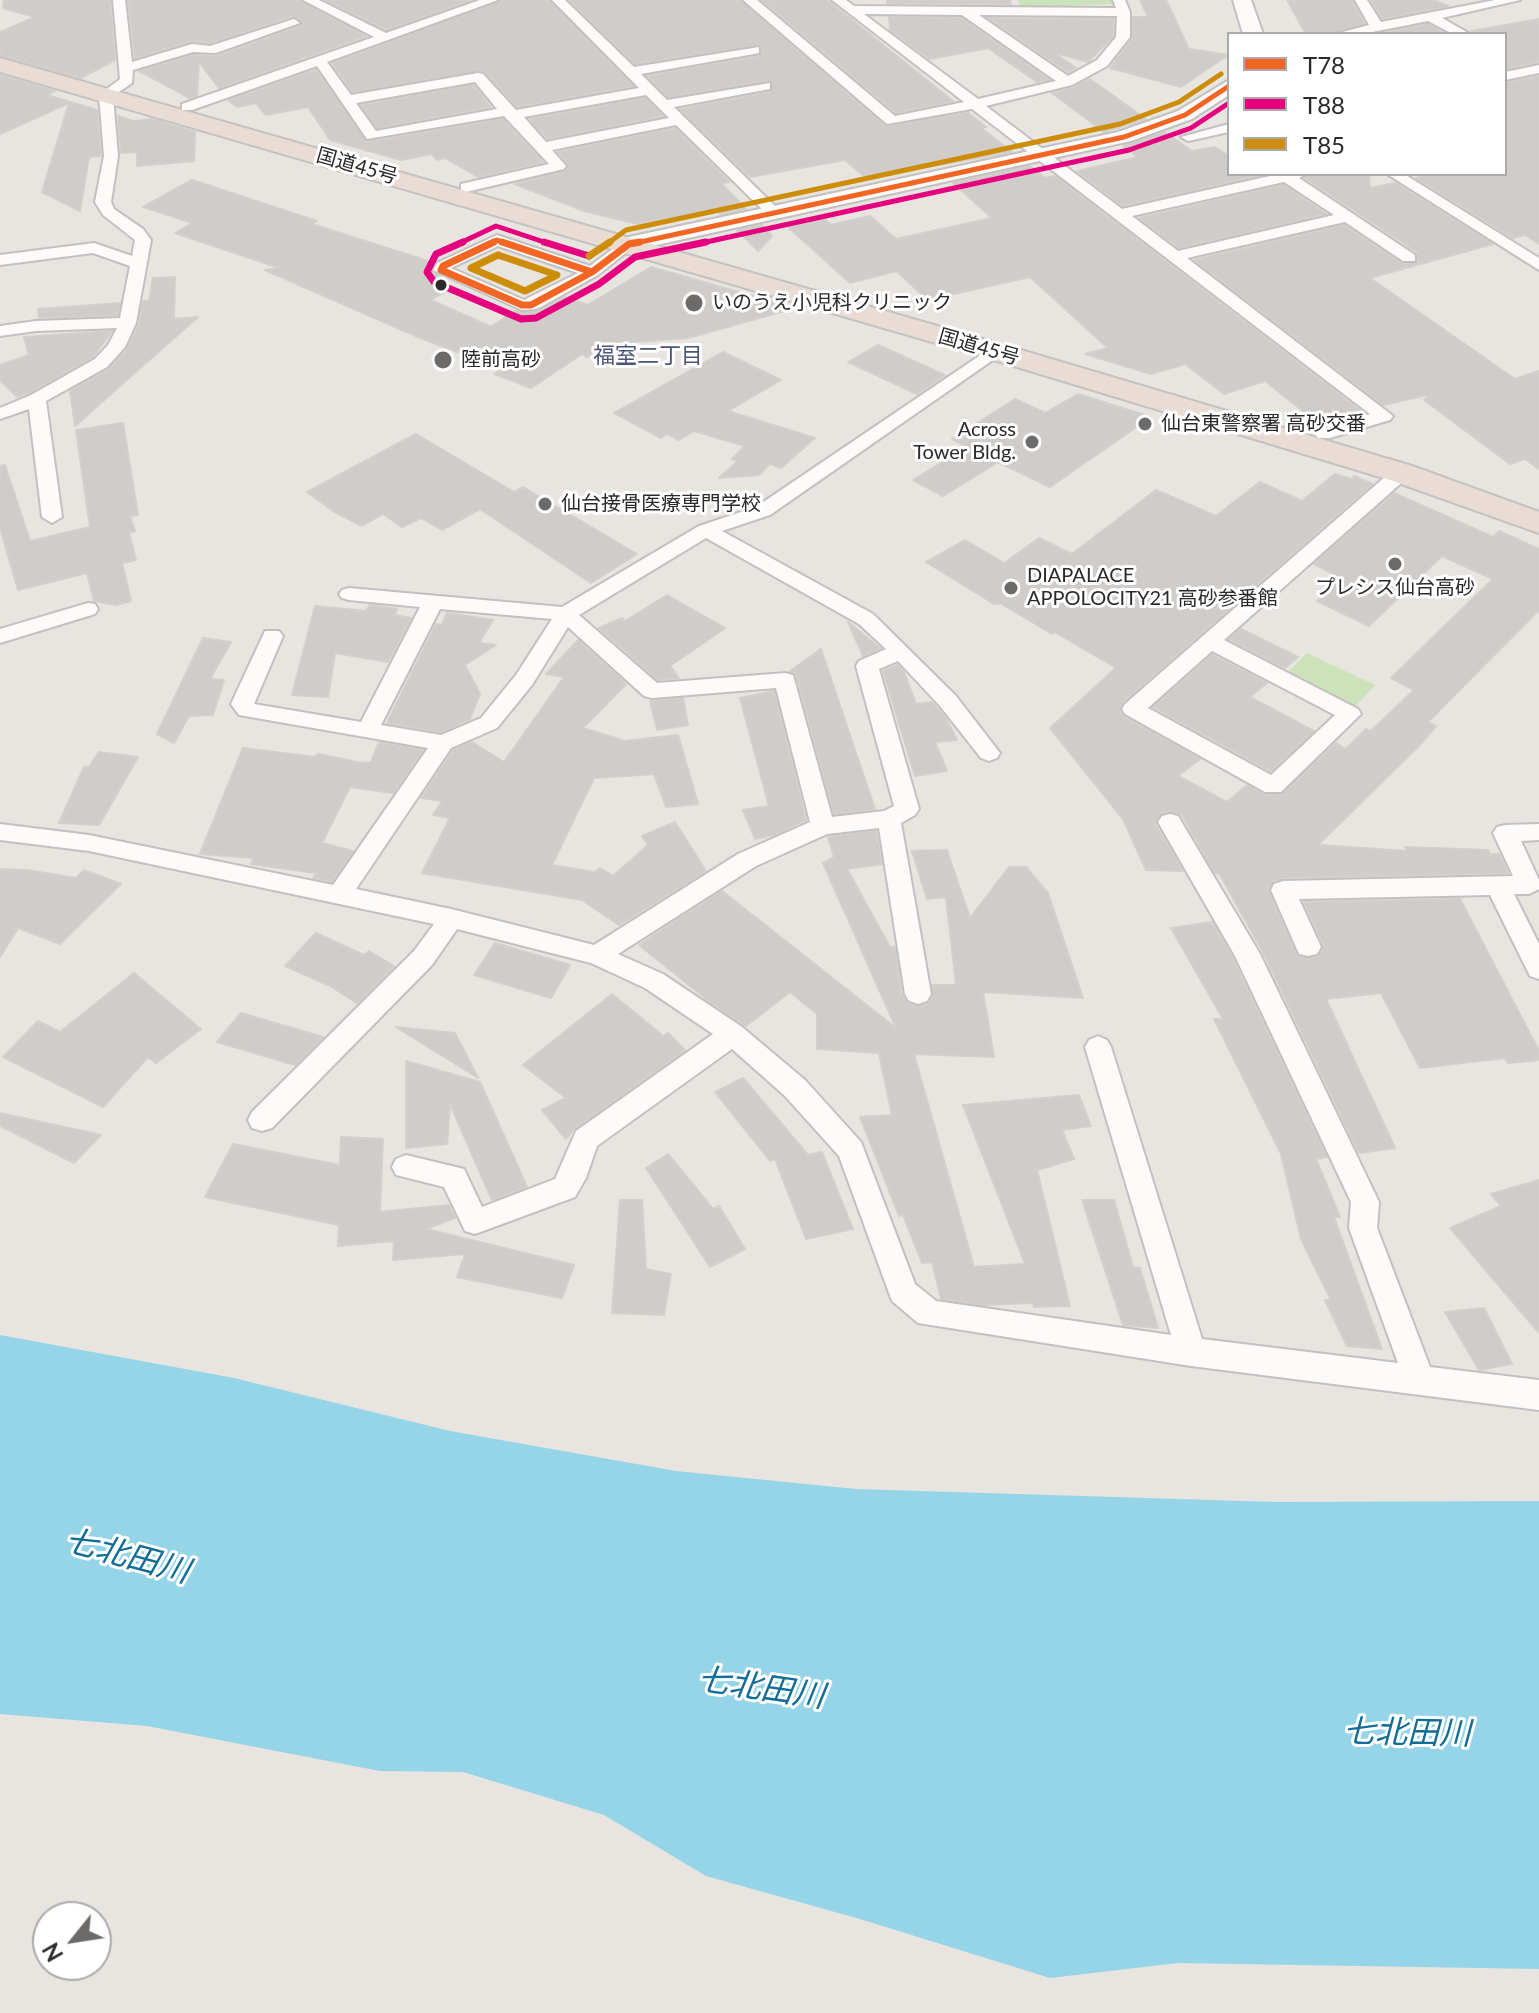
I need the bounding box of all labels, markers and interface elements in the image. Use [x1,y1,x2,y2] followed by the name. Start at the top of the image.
[1227,32,1507,176] legend
[1303,50,1345,79] text: T78
[1303,90,1345,119] text: T88
[1303,130,1345,159] text: T85
[314,143,400,189] street label: 国道45号
[433,277,449,293] unlabelled marker
[712,291,952,315] place label: いのうえ小児科クリニック
[683,292,705,314] marker: いのうえ小児科クリニック
[936,324,1022,370] street label: 国道45号
[593,343,703,369] district label: 福室二丁目
[461,348,541,372] place label: 陸前高砂
[432,349,454,371] marker: 陸前高砂
[1161,412,1366,436] place label: 仙台東警察署 高砂交番
[1136,415,1154,433] marker: 仙台東警察署 高砂交番
[913,418,1016,465] place label: Across Tower Bldg.
[1023,433,1041,451] marker: Across Tower Bldg.
[561,492,761,516] place label: 仙台接骨医療専門学校
[536,495,554,513] marker: 仙台接骨医療専門学校
[1386,555,1404,573] marker: プレシス仙台高砂
[1027,564,1278,611] place label: DIAPALACE APPOLOCITY21 高砂参番館
[1315,576,1475,600] place label: プレシス仙台高砂
[1002,579,1020,597] marker: DIAPALACE APPOLOCITY21 高砂参番館
[60,1521,194,1591] water label: 七北田川
[695,1660,827,1716] water label: 七北田川
[1343,1713,1471,1753] water label: 七北田川
[32,1901,112,1981] north arrow
[37,1938,68,1966] text: N

